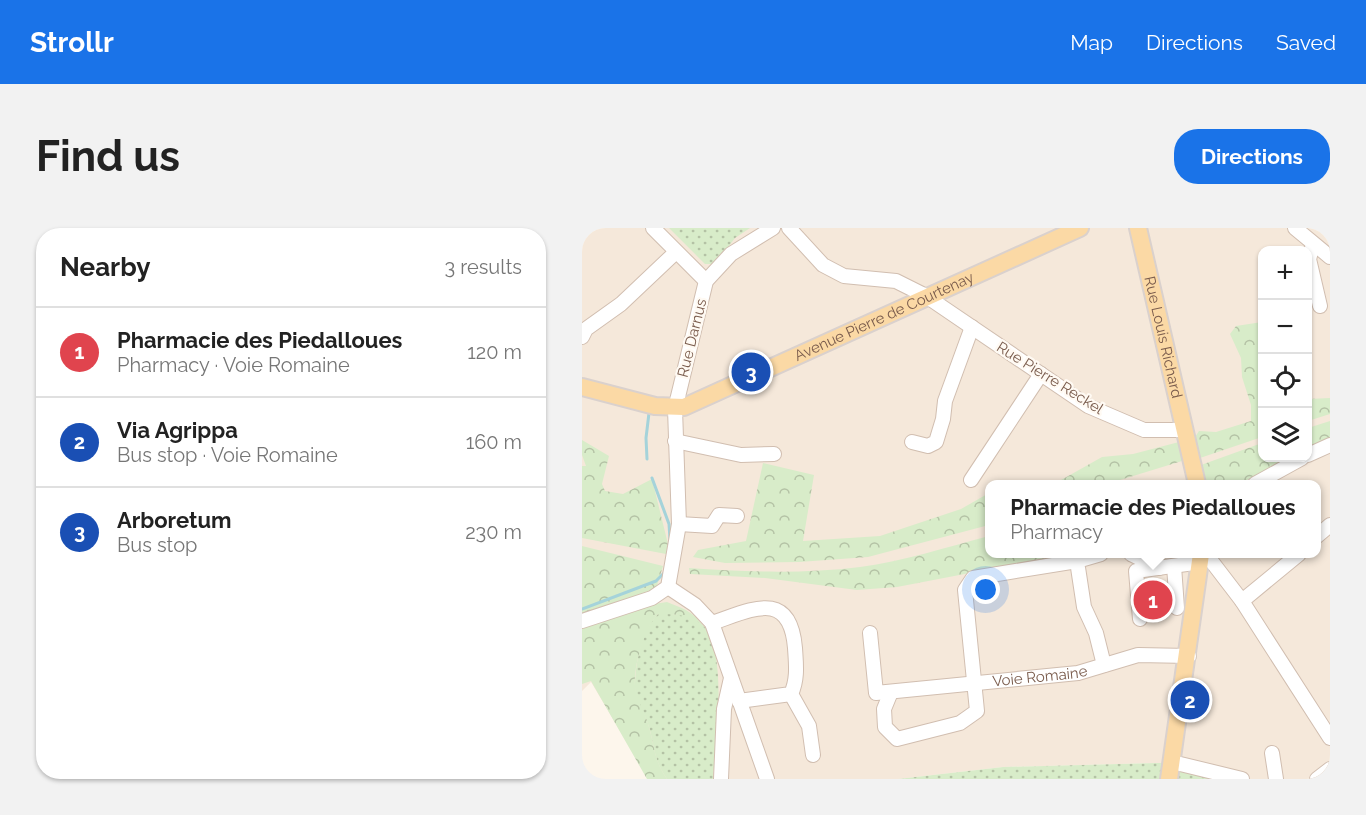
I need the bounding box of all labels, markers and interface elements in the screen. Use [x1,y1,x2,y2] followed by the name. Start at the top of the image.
[30,26,114,59] text: Strollr
[1070,30,1113,55] text: Map
[1146,30,1243,55] text: Directions
[1276,30,1336,55] text: Saved
[1174,129,1330,184] button: Directions
[36,132,180,181] text: Find us
[1258,246,1312,462] map controls
[1258,246,1312,300] button: +
[60,252,150,282] text: Nearby
[444,255,522,279] text: 3 results
[792,268,977,365] street label: Avenue Pierre de Courtenay
[1140,274,1186,400] street label: Rue Louis Richard
[674,297,710,379] street label: Rue Darnus
[1258,300,1312,354] button: −
[117,327,402,353] text: Pharmacie des Piedalloues
[993,338,1108,419] street label: Rue Pierre Reckel
[75,340,84,364] text: 1
[467,340,522,364] text: 120 m
[732,350,770,394] pin: 3
[117,353,350,377] text: Pharmacy · Voie Romaine
[1258,354,1312,408] button: locate
[1258,408,1312,462] button: layers
[117,417,238,443] text: Via Agrippa
[74,430,85,454] text: 2
[466,430,522,454] text: 160 m
[117,443,338,467] text: Bus stop · Voie Romaine
[985,480,1321,558] popup
[1010,494,1296,520] text: Pharmacie des Piedalloues
[117,507,232,533] text: Arboretum
[74,520,85,544] text: 3
[465,520,522,544] text: 230 m
[1010,520,1103,544] text: Pharmacy
[117,533,197,557] text: Bus stop
[971,575,1000,604] your location
[1134,578,1172,622] pin: 1
[992,662,1090,690] street label: Voie Romaine
[1170,678,1210,722] pin: 2

